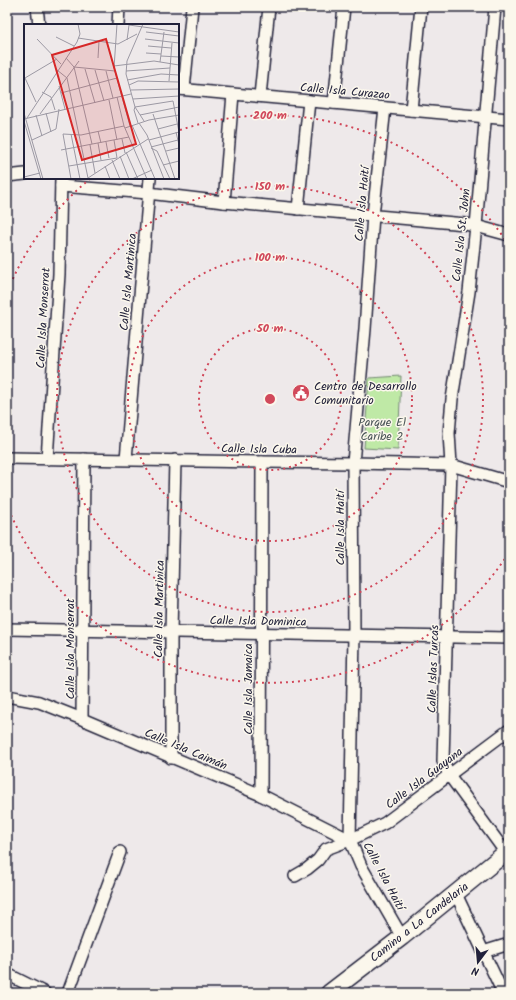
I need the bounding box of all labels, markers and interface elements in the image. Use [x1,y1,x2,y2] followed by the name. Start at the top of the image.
[24,24,179,179] inset map
[299,78,391,105] street label: Calle Isla Curazao
[253,106,287,125] text: 200 m
[350,164,375,242] street label: Calle Isla Haití
[255,177,285,196] text: 150 m
[447,187,476,283] street label: Calle Isla St. John
[115,232,142,332] street label: Calle Isla Martinica
[255,248,285,267] text: 100 m
[31,267,56,369] street label: Calle Isla Monserrat
[256,319,284,338] text: 50 m
[314,377,417,410] place label: Centro de Desarrollo Comunitario
[291,383,311,403] public building icon: Centro de Desarrollo Comunitario
[263,392,277,406] centre of rings
[358,413,406,446] park label: Parque El Caribe 2
[221,439,298,460] street label: Calle Isla Cuba
[331,488,350,566] street label: Calle Isla Haití
[149,560,170,658] street label: Calle Isla Martinica
[61,598,80,700] street label: Calle Isla Monserrat
[209,611,307,632] street label: Calle Isla Dominica
[422,624,445,714] street label: Calle Islas Turcas
[239,643,258,735] street label: Calle Isla Jamaica
[141,723,230,775] street label: Calle Isla Caimán
[381,743,468,814] street label: Calle Isla Guayana
[358,839,411,916] street label: Calle Isla Haití
[366,877,473,967] street label: Camino a La Candelaria
[458,942,498,982] north arrow
[470,961,481,980] text: N

